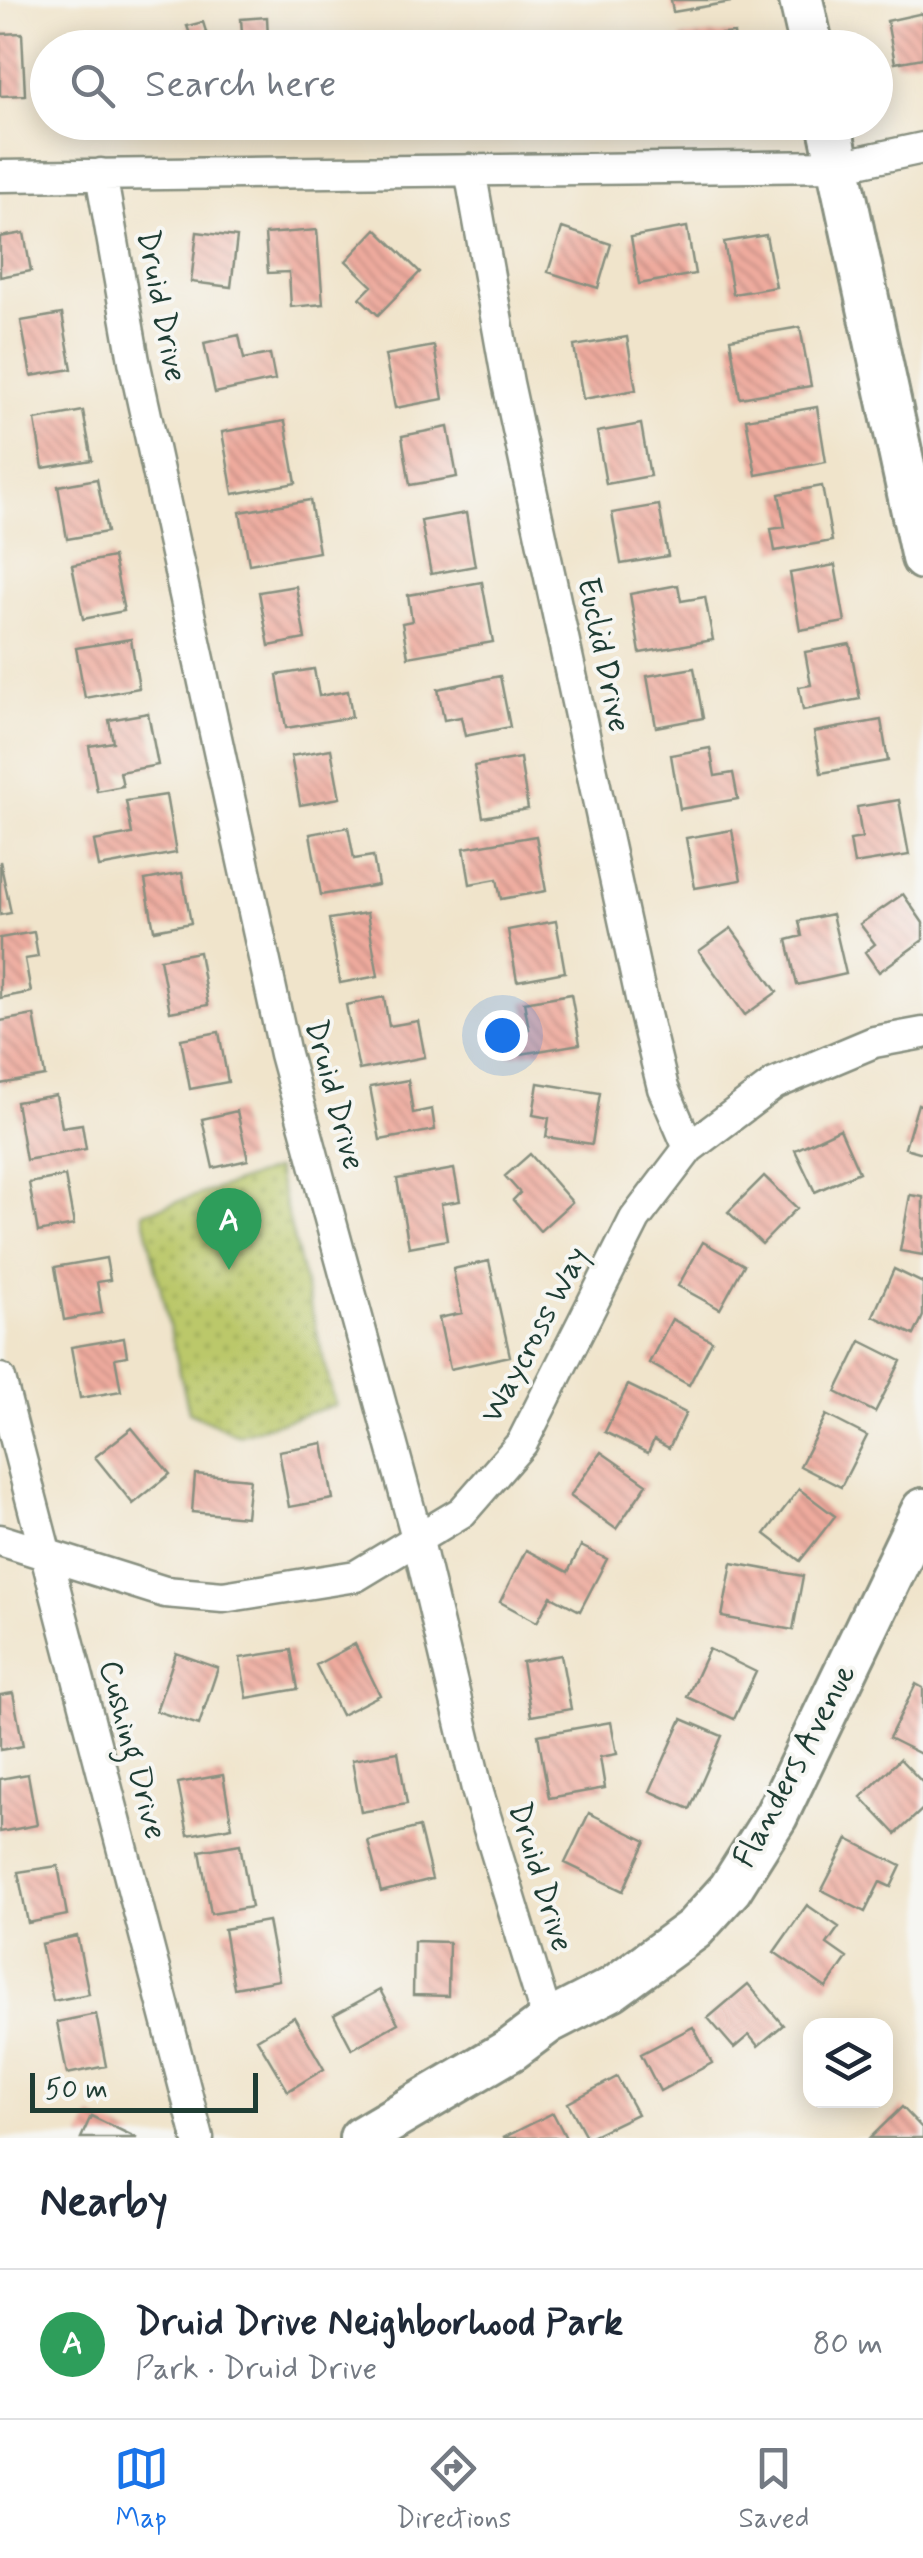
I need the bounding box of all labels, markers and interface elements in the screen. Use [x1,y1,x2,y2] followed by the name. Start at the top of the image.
[30,30,893,140] search box
[65,58,120,113] icon: search
[145,61,336,110] text: Search here
[126,226,196,386] street label: Druid Drive
[566,574,640,736] street label: Euclid Drive
[477,1010,528,1061] your location
[294,1015,374,1175] street label: Druid Drive
[196,1188,262,1270] pin: A
[471,1239,599,1431] street label: Waycross Way
[85,1656,176,1845] street label: Cushing Drive
[724,1657,866,1875] street label: Flanders Avenue
[497,1797,583,1957] street label: Druid Drive
[803,2018,893,2108] map controls
[803,2018,893,2108] button: layers
[30,2068,258,2112] scale bar
[45,2072,108,2109] text: 50 m
[40,2176,168,2231] text: Nearby
[135,2299,623,2348] text: Druid Drive Neighborhood Park
[62,2323,83,2365] text: A
[813,2323,883,2365] text: 80 m
[135,2348,377,2390] text: Park · Druid Drive
[114,2441,169,2538] tab: Map
[396,2441,511,2538] tab: Directions
[739,2441,809,2538] tab: Saved

